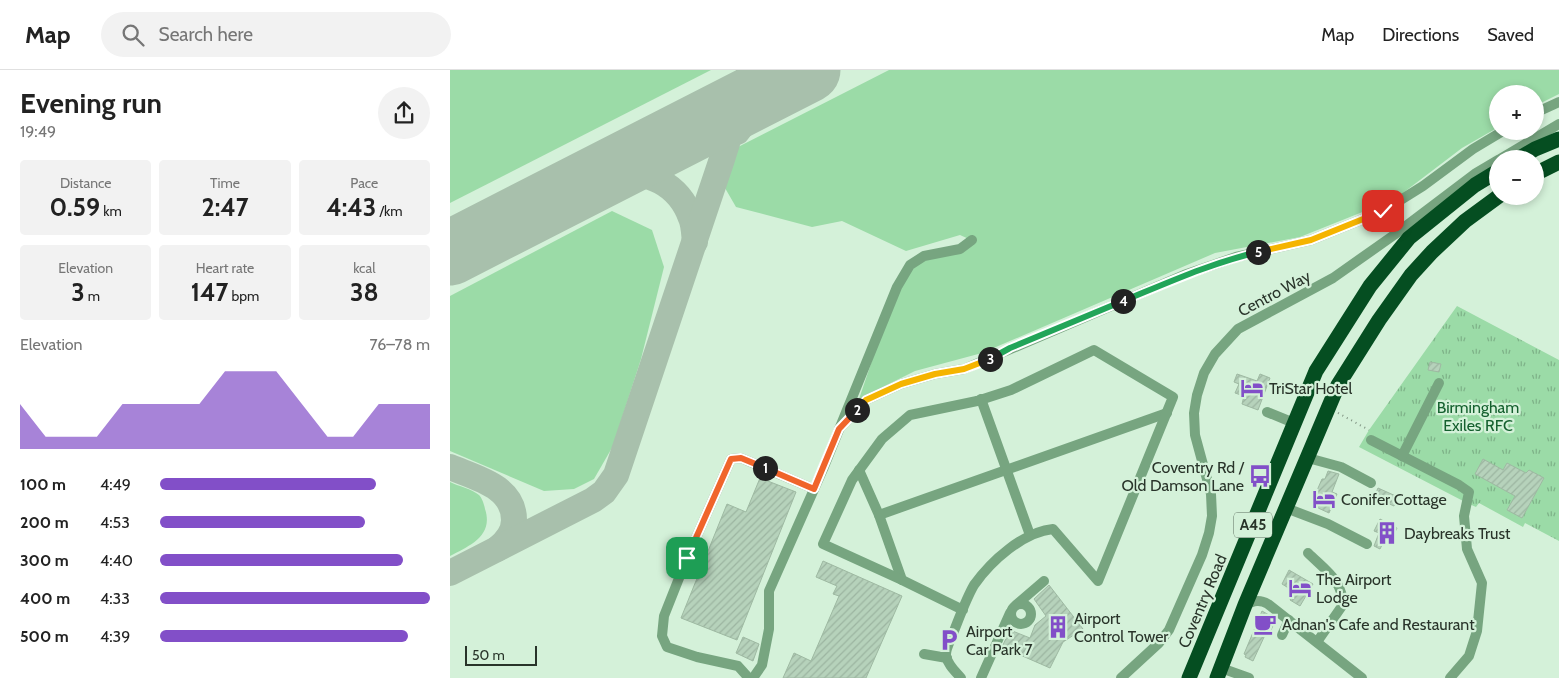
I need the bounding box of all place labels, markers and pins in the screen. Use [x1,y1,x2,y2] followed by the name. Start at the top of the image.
[1362,190,1404,232] pin
[1246,240,1270,264] pin: 5
[1110,288,1136,314] pin: 4
[978,346,1002,372] pin: 3
[1239,375,1265,401] hotel icon: TriStar Hotel
[1269,379,1352,398] place label: TriStar Hotel
[844,398,870,422] pin: 2
[752,456,778,480] pin: 1
[1122,458,1245,495] place label: Coventry Rd / Old Damson Lane
[1247,463,1273,489] bus stop icon: Coventry Rd / Old Damson Lane
[1311,486,1337,512] hotel icon: Conifer Cottage
[1341,490,1447,509] place label: Conifer Cottage
[1374,520,1400,546] building icon: Daybreaks Trust
[1404,524,1511,543] place label: Daybreaks Trust
[666,537,708,579] pin
[1316,570,1392,607] place label: The Airport Lodge
[1287,575,1313,601] hotel icon: The Airport Lodge
[1074,609,1169,646] place label: Airport Control Tower
[1252,611,1278,637] cafe icon: Adnan's Cafe and Restaurant
[1045,614,1071,640] building icon: Airport Control Tower
[1282,615,1475,634] place label: Adnan's Cafe and Restaurant
[966,622,1033,659] place label: Airport Car Park 7
[936,627,962,653] parking icon: Airport Car Park 7

